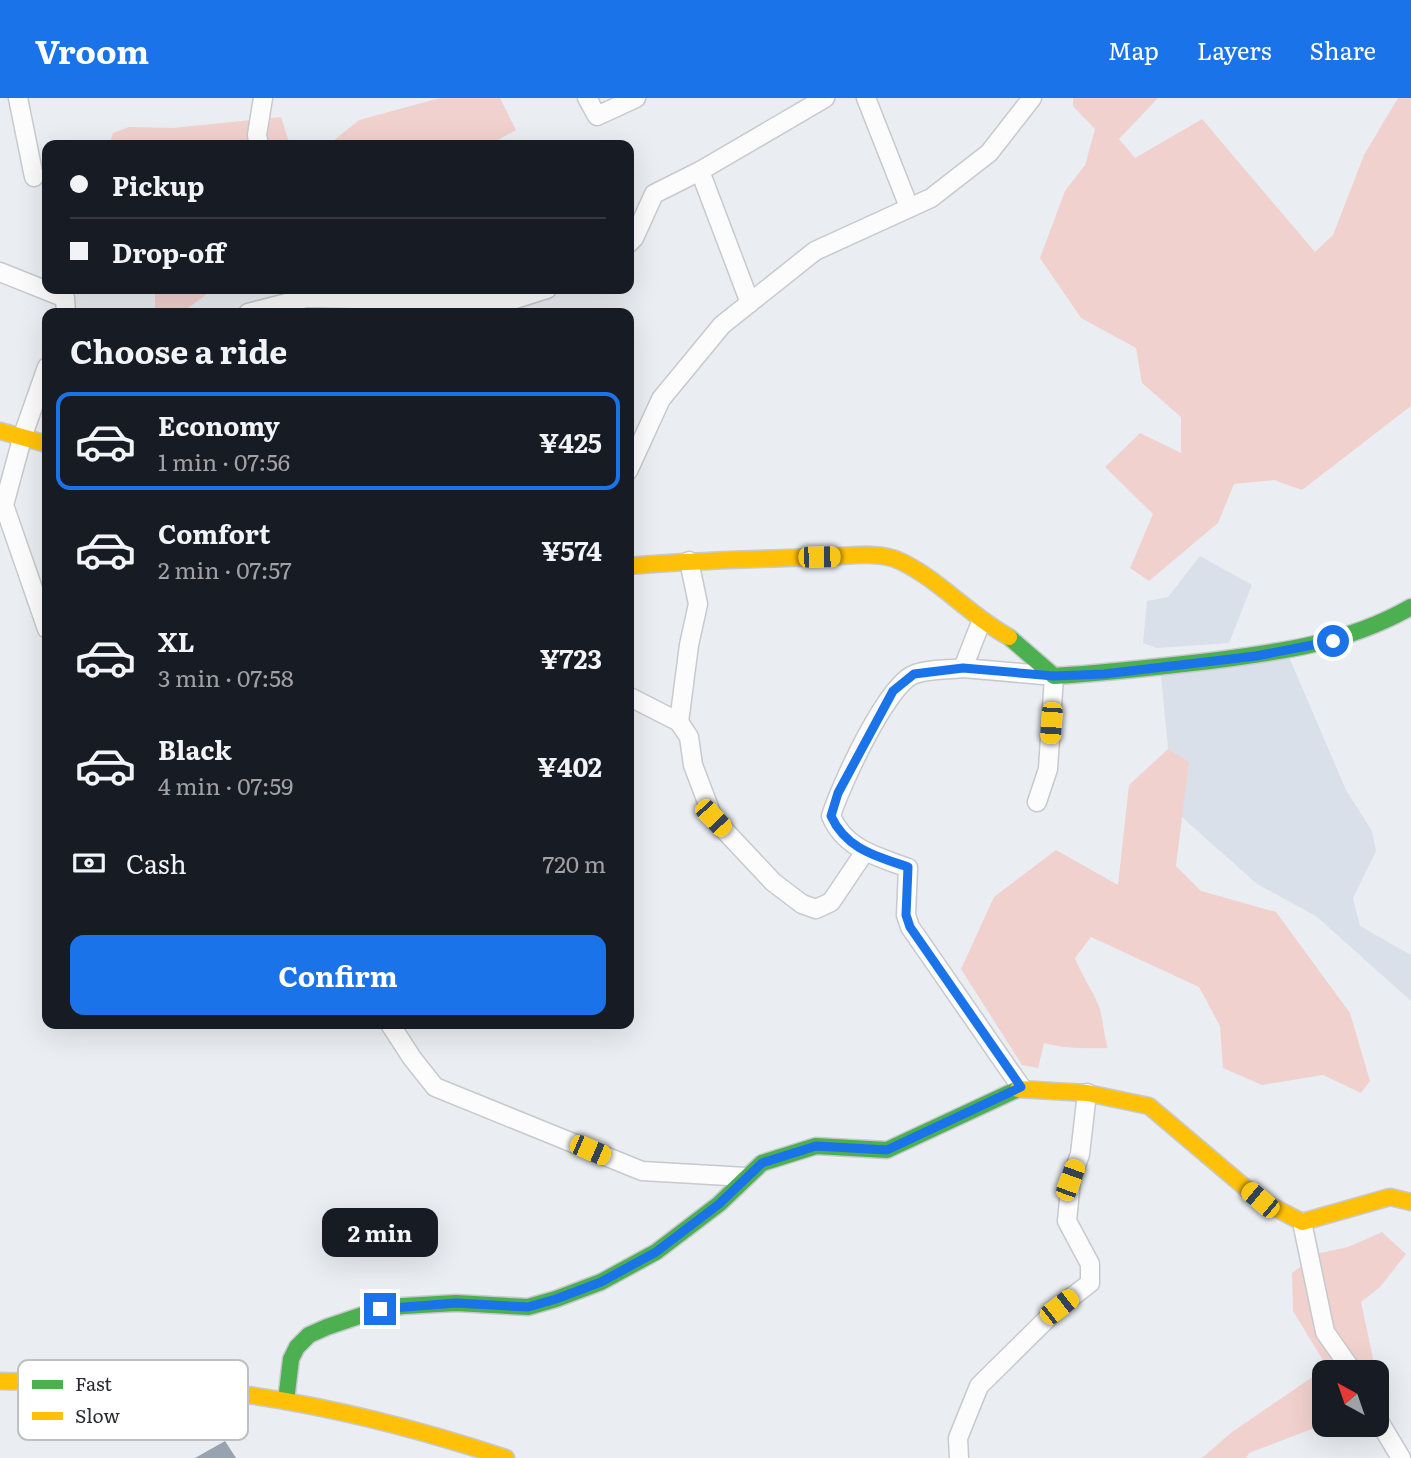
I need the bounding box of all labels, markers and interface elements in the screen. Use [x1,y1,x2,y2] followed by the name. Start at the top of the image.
[35,25,149,74] text: Vroom
[1108,32,1159,67] text: Map
[1197,32,1271,67] text: Layers
[1309,32,1376,67] text: Share
[112,165,204,204] text: Pickup
[112,232,225,271] text: Drop-off
[70,326,287,374] text: Choose a ride
[158,405,280,444] text: Economy
[74,410,137,473] icon: car
[539,422,602,461] text: ¥425
[158,444,290,478] text: 1 min · 07:56
[158,513,270,552] text: Comfort
[74,518,137,581] icon: car
[541,530,602,569] text: ¥574
[798,546,841,568] car
[158,552,292,586] text: 2 min · 07:57
[158,621,195,660] text: XL
[1317,625,1349,657] route start
[74,626,137,689] icon: car
[540,638,602,677] text: ¥723
[158,660,294,694] text: 3 min · 07:58
[1040,701,1063,745] car
[158,729,232,768] text: Black
[74,734,137,797] icon: car
[537,746,602,785] text: ¥402
[158,768,293,802] text: 4 min · 07:59
[691,795,736,841] car
[126,843,187,882] text: Cash
[70,844,108,882] icon: cash
[542,846,606,880] text: 720 m
[70,935,606,1015] button: Confirm
[567,1132,614,1168] car
[1053,1157,1088,1203] car
[1238,1178,1283,1222] car
[322,1208,438,1256] callout: 2 min
[348,1215,412,1249] text: 2 min
[1036,1286,1083,1328] car
[364,1293,396,1325] route end
[18,1360,248,1440] legend
[1312,1360,1390,1437] north arrow
[1312,1360,1389,1437] map controls
[75,1369,112,1397] text: Fast
[75,1401,120,1429] text: Slow

